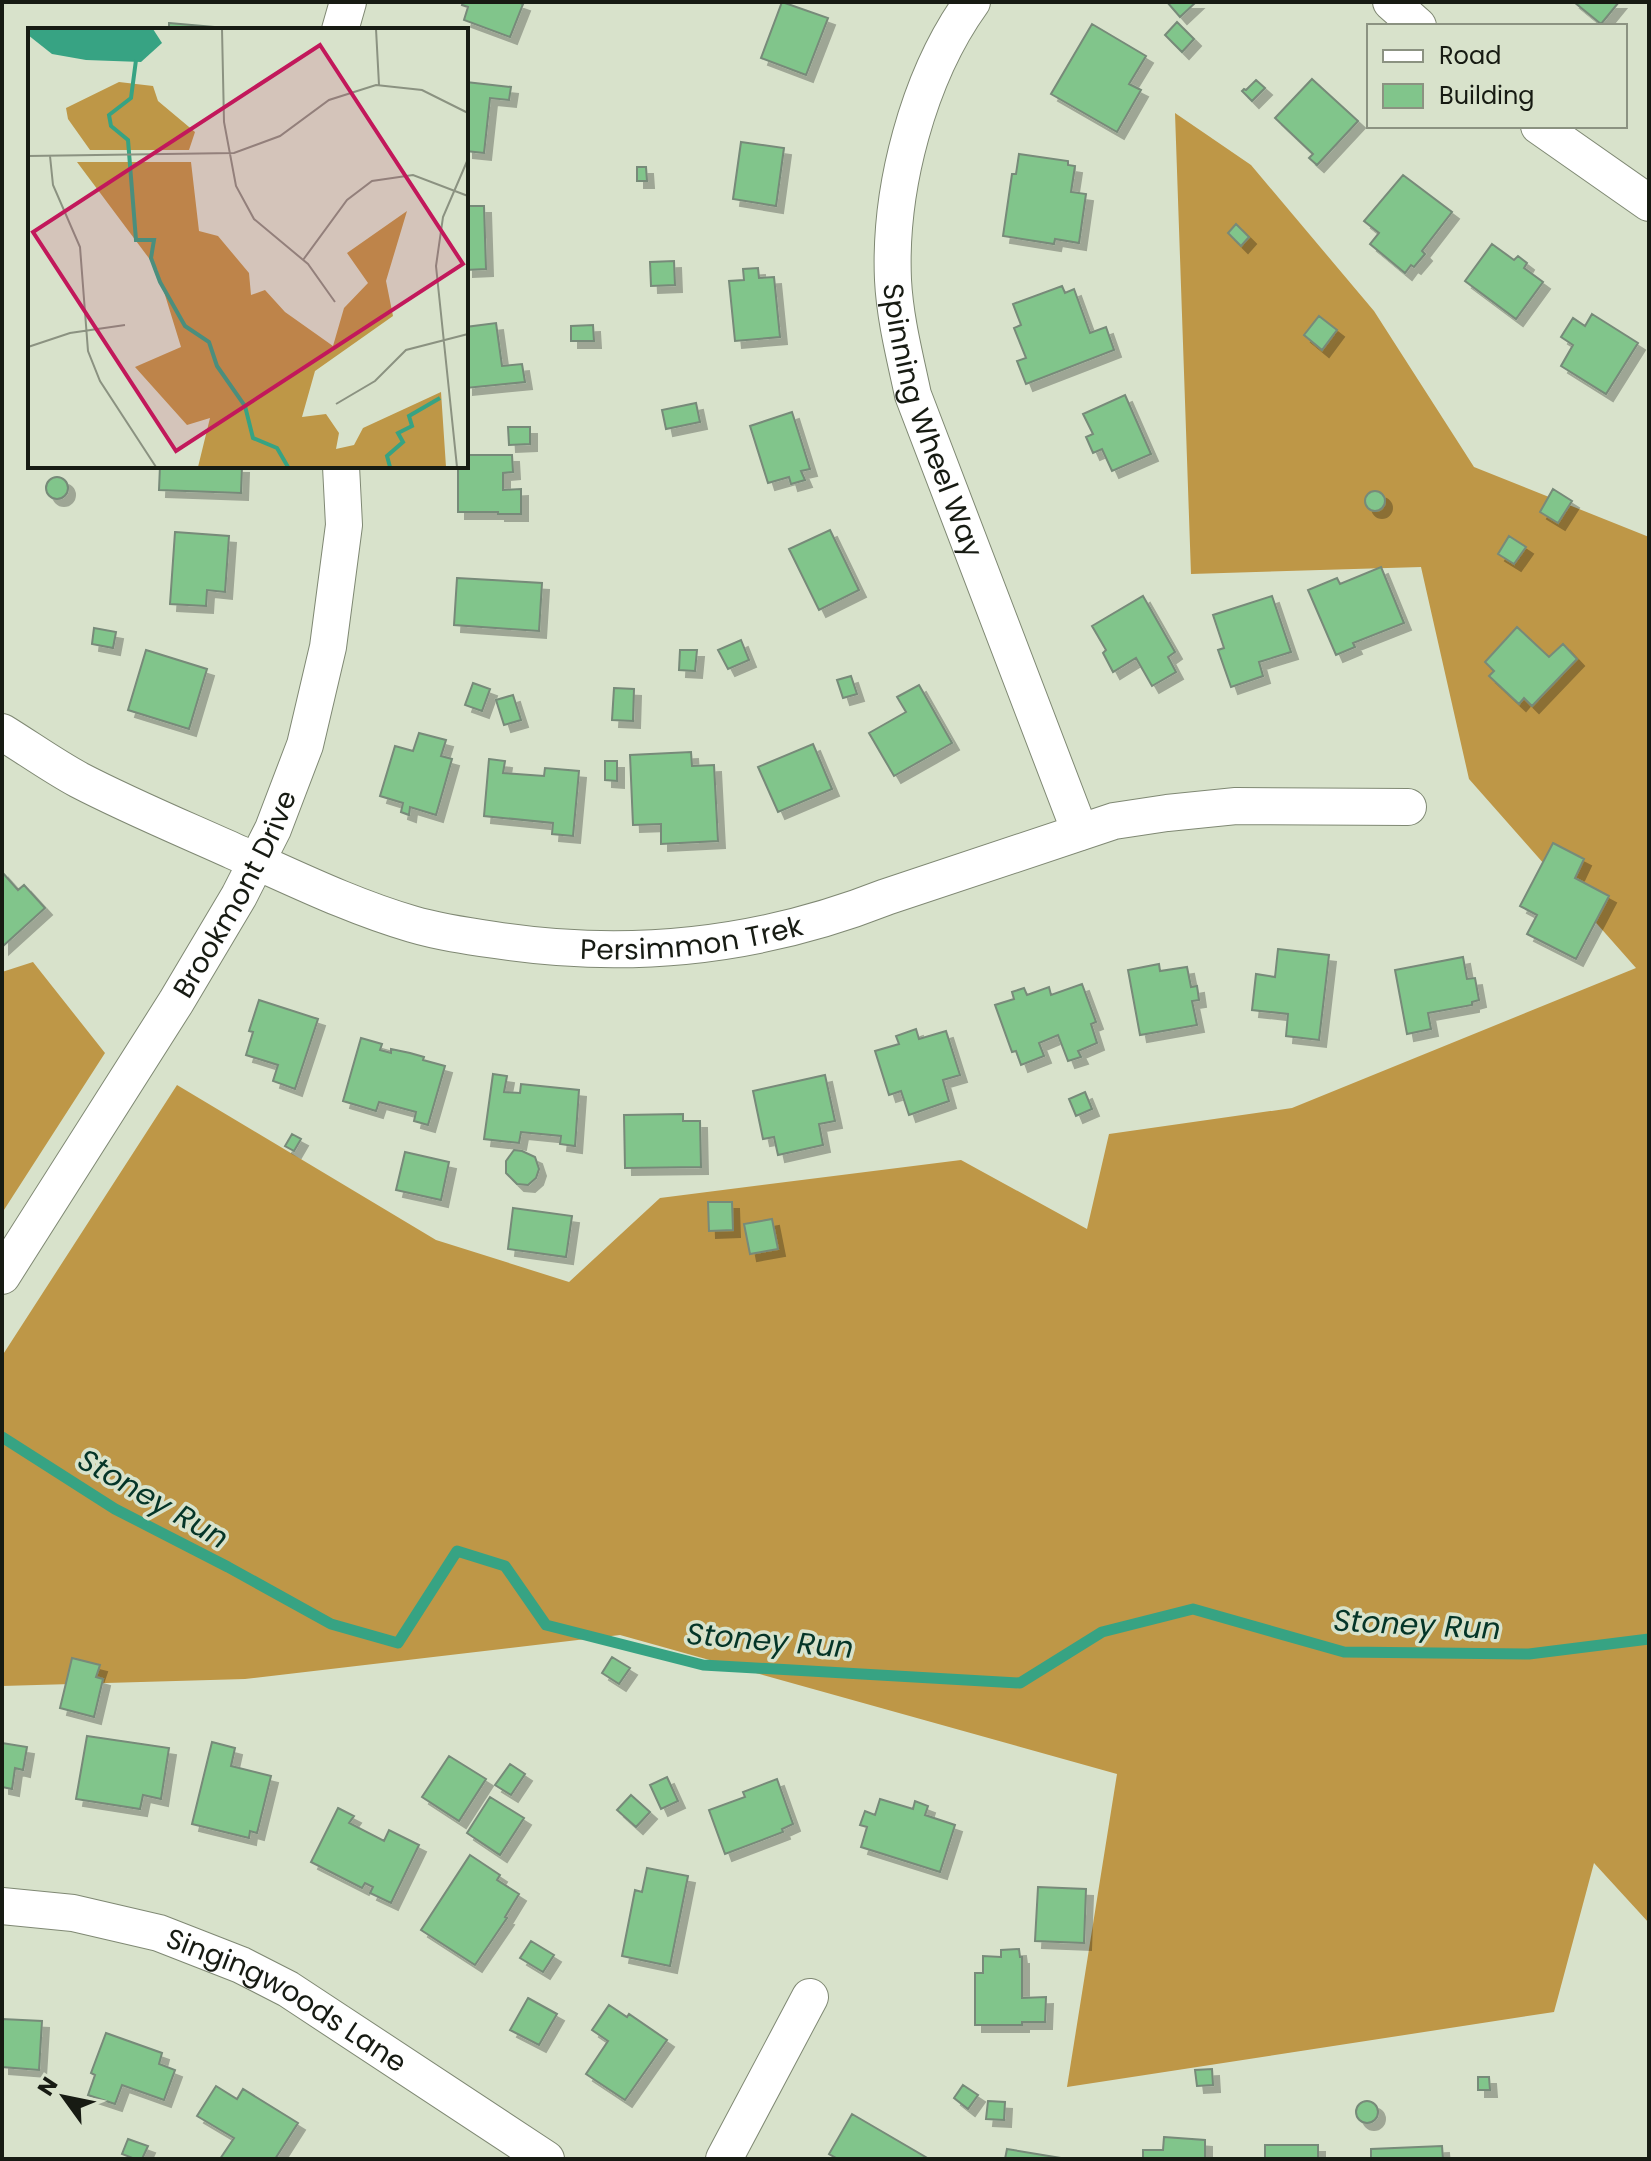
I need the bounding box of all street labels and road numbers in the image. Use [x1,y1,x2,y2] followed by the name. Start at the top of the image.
[873,282,992,563] street label: Spinning Wheel Way
[164,785,306,1005] street label: Brookmont Drive
[579,906,807,969] street label: Persimmon Trek
[160,1919,414,2082] street label: Singingwoods Lane

